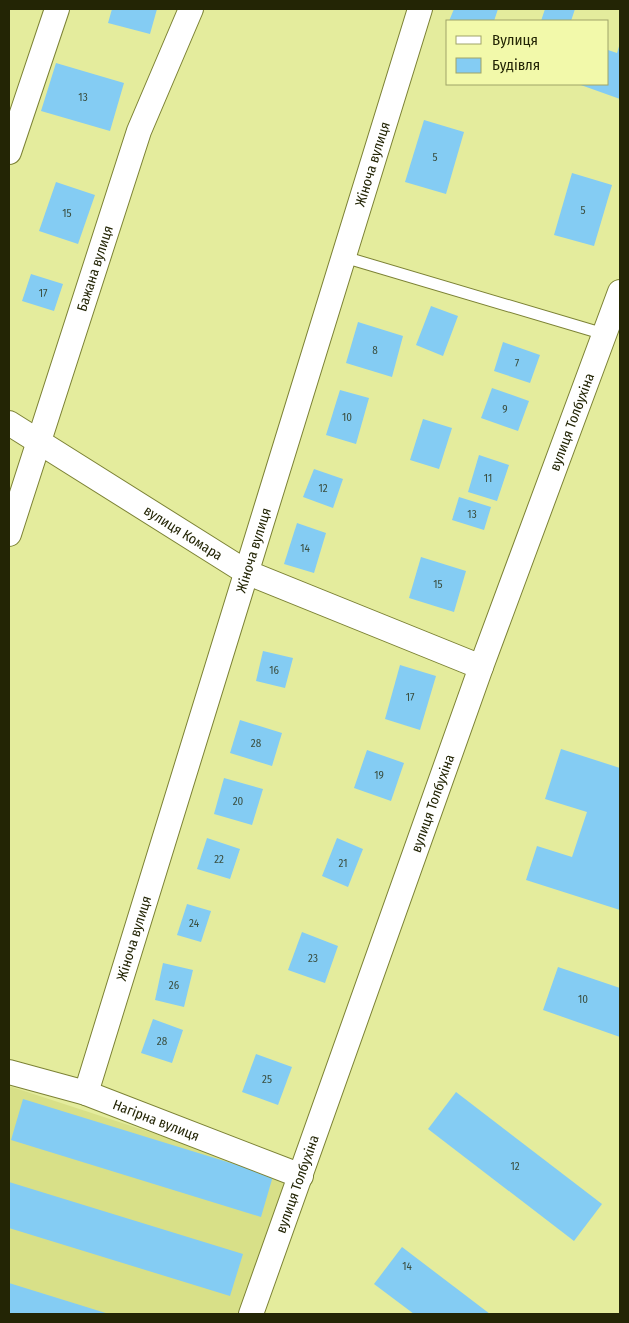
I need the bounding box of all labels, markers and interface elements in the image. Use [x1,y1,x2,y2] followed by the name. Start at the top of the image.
[446,20,609,85] legend
[492,31,538,49] text: Вулиця
[492,56,540,74] text: Будівля
[78,91,88,104] house number: 13
[351,120,393,209] street label: Жіноча вулиця
[432,151,438,164] house number: 5
[580,204,586,217] house number: 5
[62,207,72,220] house number: 15
[73,223,116,314] street label: Бажана вулиця
[39,287,48,300] house number: 17
[372,344,378,357] house number: 8
[515,357,520,370] house number: 7
[546,371,598,473] street label: вулиця Толбухіна
[502,403,508,416] house number: 9
[342,411,352,424] house number: 10
[484,472,492,485] house number: 11
[318,482,328,495] house number: 12
[141,502,226,564] street label: вулиця Комара
[232,506,274,595] street label: Жіноча вулиця
[467,508,477,521] house number: 13
[300,542,310,555] house number: 14
[433,578,443,591] house number: 15
[269,664,279,677] house number: 16
[406,691,415,704] house number: 17
[251,737,262,750] house number: 28
[407,752,458,855] street label: вулиця Толбухіна
[374,769,384,782] house number: 19
[233,795,244,808] house number: 20
[214,853,224,866] house number: 22
[339,857,347,870] house number: 21
[113,894,155,983] street label: Жіноча вулиця
[189,917,200,930] house number: 24
[308,952,318,965] house number: 23
[169,979,180,992] house number: 26
[578,993,588,1006] house number: 10
[157,1035,168,1048] house number: 28
[262,1073,272,1086] house number: 25
[110,1096,202,1144] street label: Нагірна вулиця
[272,1132,323,1235] street label: вулиця Толбухіна
[510,1160,520,1173] house number: 12
[402,1260,412,1273] house number: 14

